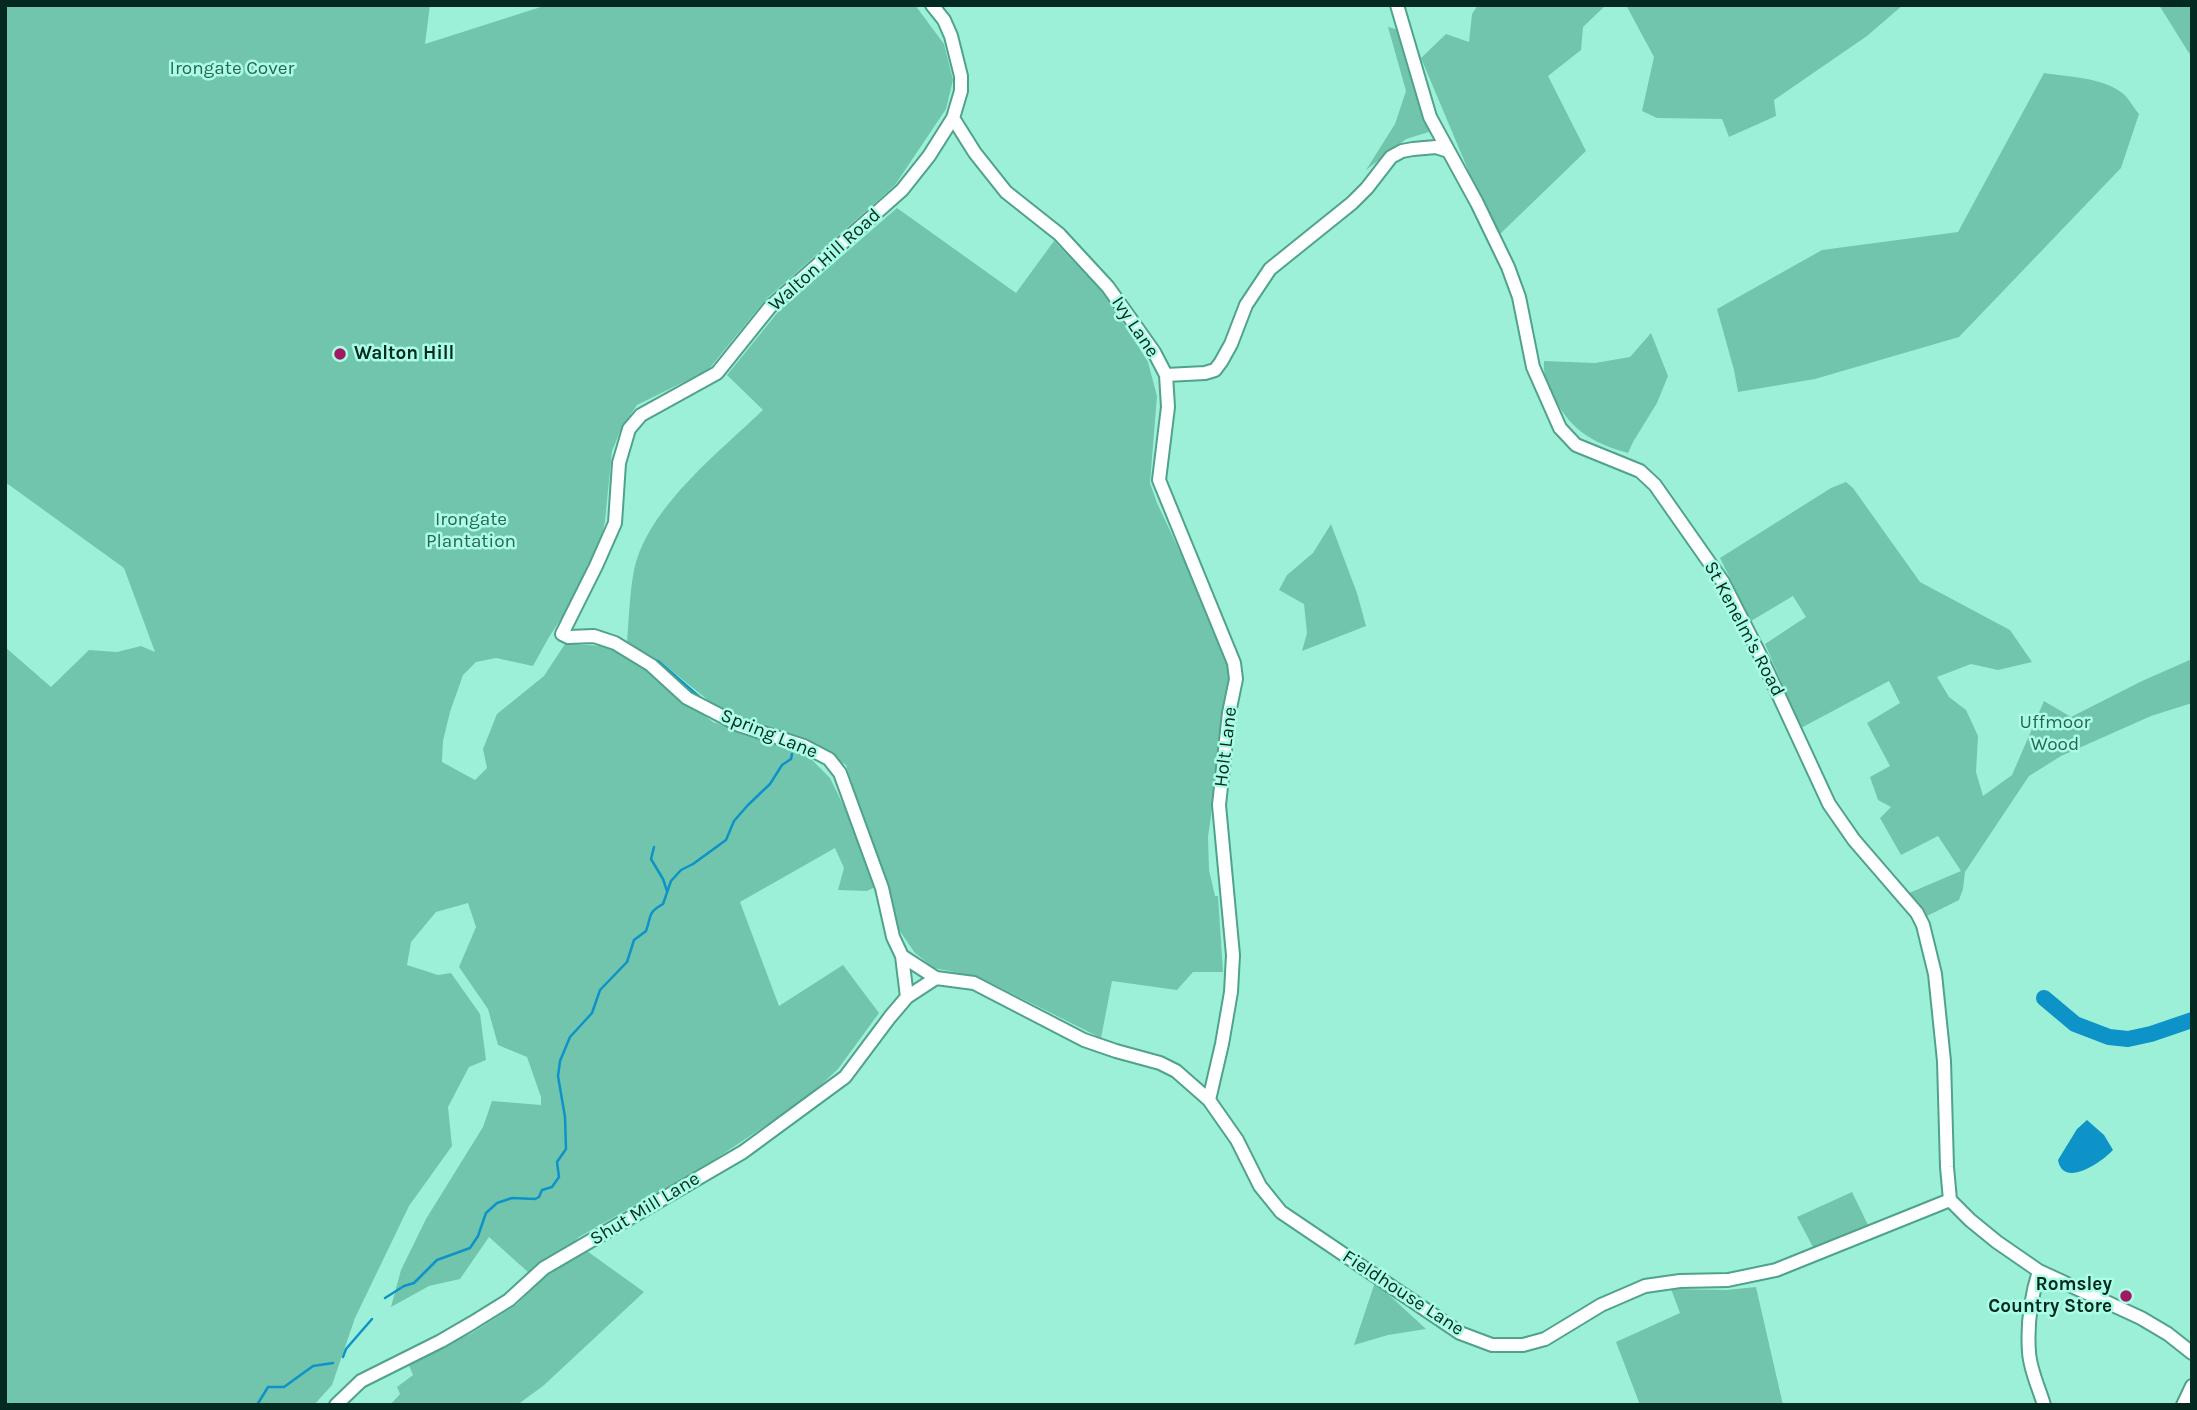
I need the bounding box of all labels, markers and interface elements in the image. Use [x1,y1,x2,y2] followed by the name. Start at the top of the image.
[170,58,294,80] park label: Irongate Cover
[764,204,886,316] street label: Walton Hill Road
[1106,292,1164,362] street label: Ivy Lane
[354,343,454,365] place label: Walton Hill
[332,346,348,362] marker: Walton Hill
[426,509,516,553] park label: Irongate Plantation
[1699,558,1789,700] street label: St Kenelm's Road
[717,704,821,764] street label: Spring Lane
[1210,706,1242,788] street label: Holt Lane
[2020,712,2090,756] park label: Uffmoor Wood
[586,1167,704,1251] street label: Shut Mill Lane
[1338,1245,1468,1341] street label: Fieldhouse Lane
[1988,1274,2112,1318] place label: Romsley Country Store
[2118,1288,2134,1304] marker: Romsley Country Store

